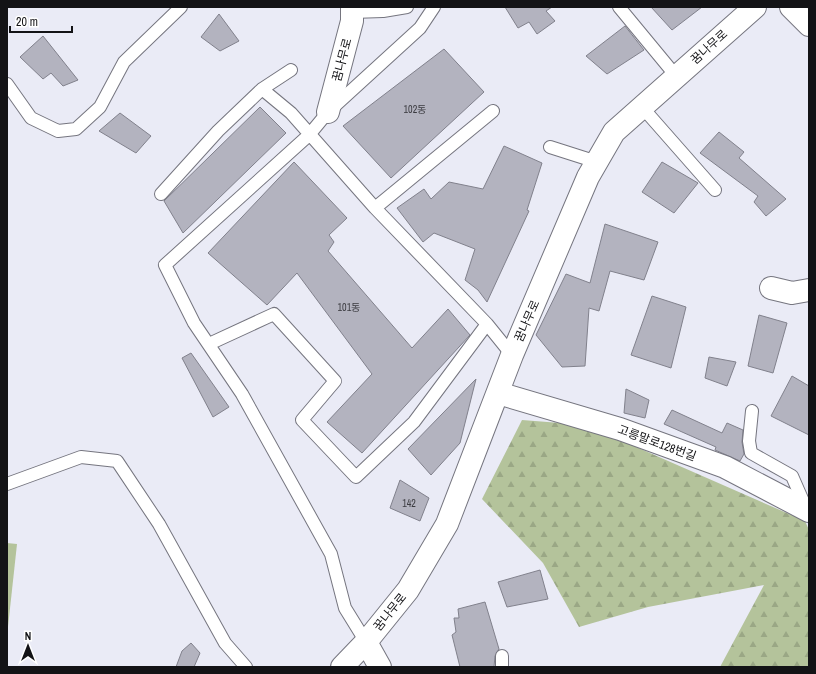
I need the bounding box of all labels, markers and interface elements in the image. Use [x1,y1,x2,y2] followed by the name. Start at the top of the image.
[10,8,72,34] scale bar
[16,14,38,30] text: 20 m
[687,26,731,68] street label: 꿈나무로
[329,37,355,83] street label: 꿈나무로
[404,103,426,116] house number: 102동
[511,298,543,344] street label: 꿈나무로
[338,301,360,314] house number: 101동
[615,421,699,465] street label: 고릉말로128번길
[402,497,416,510] house number: 142
[370,590,410,634] street label: 꿈나무로
[8,626,48,666] north arrow
[25,629,31,643] text: N

